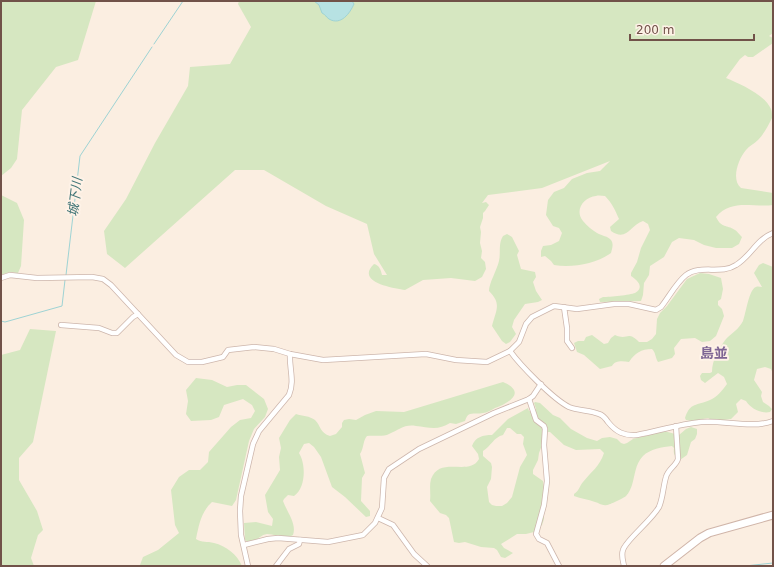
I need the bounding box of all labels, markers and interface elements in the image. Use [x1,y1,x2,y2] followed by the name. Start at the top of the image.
[630,16,754,42] scale bar
[636,23,674,37] text: 200 m
[65,175,85,217] water label: 城下川
[700,345,728,361] district label: 島並

